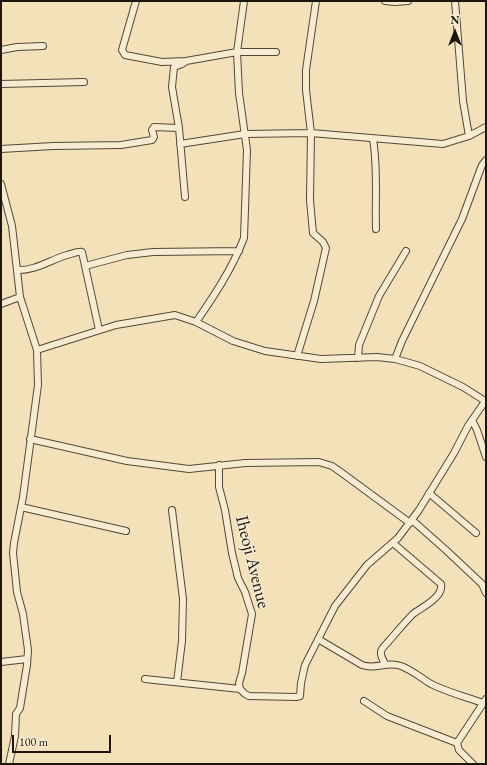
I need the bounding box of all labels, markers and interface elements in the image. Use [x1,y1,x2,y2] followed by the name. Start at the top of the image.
[435,12,475,52] north arrow
[451,13,459,27] text: N
[230,513,274,611] street label: Iheoji Avenue
[14,727,113,753] scale bar
[19,734,48,750] text: 100 m

